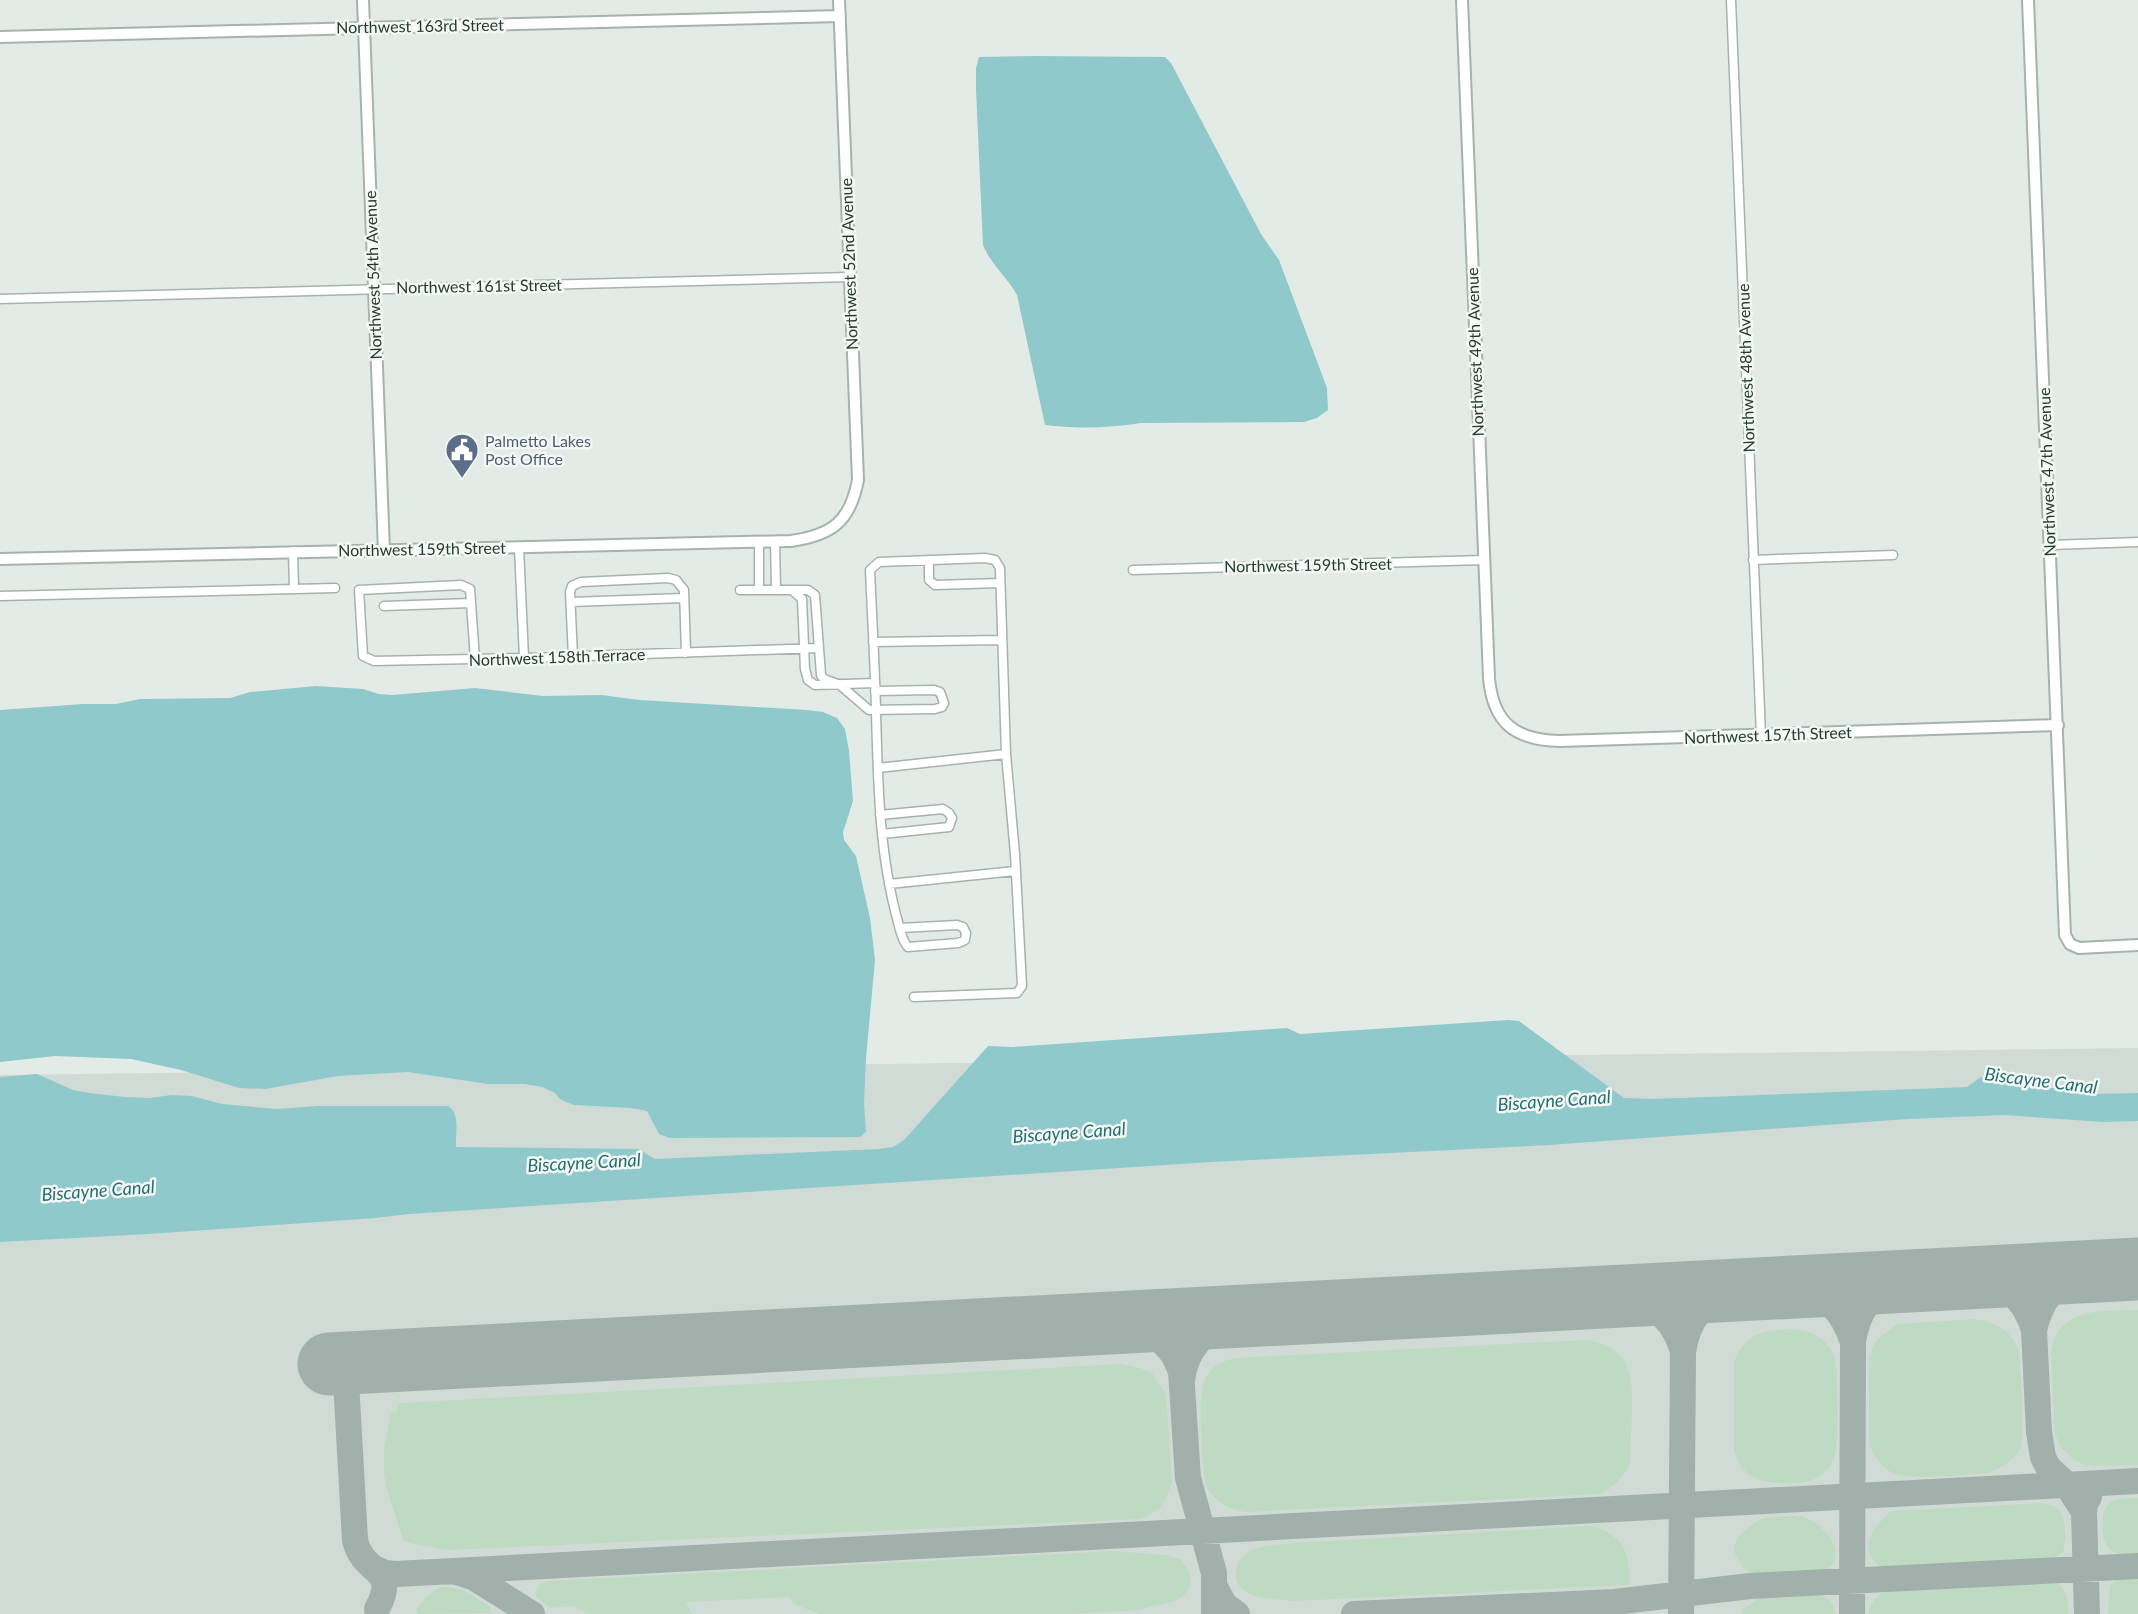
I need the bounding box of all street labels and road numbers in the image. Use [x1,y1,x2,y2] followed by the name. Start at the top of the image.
[336,15,504,36] street label: Northwest 163rd Street
[836,178,861,350] street label: Northwest 52nd Avenue
[360,190,385,360] street label: Northwest 54th Avenue
[1462,267,1487,437] street label: Northwest 49th Avenue
[396,275,562,296] street label: Northwest 161st Street
[1733,283,1758,453] street label: Northwest 48th Avenue
[2034,387,2059,557] street label: Northwest 47th Avenue
[338,538,506,559] street label: Northwest 159th Street
[1224,554,1392,575] street label: Northwest 159th Street
[468,644,646,669] street label: Northwest 158th Terrace
[1684,722,1852,747] street label: Northwest 157th Street

